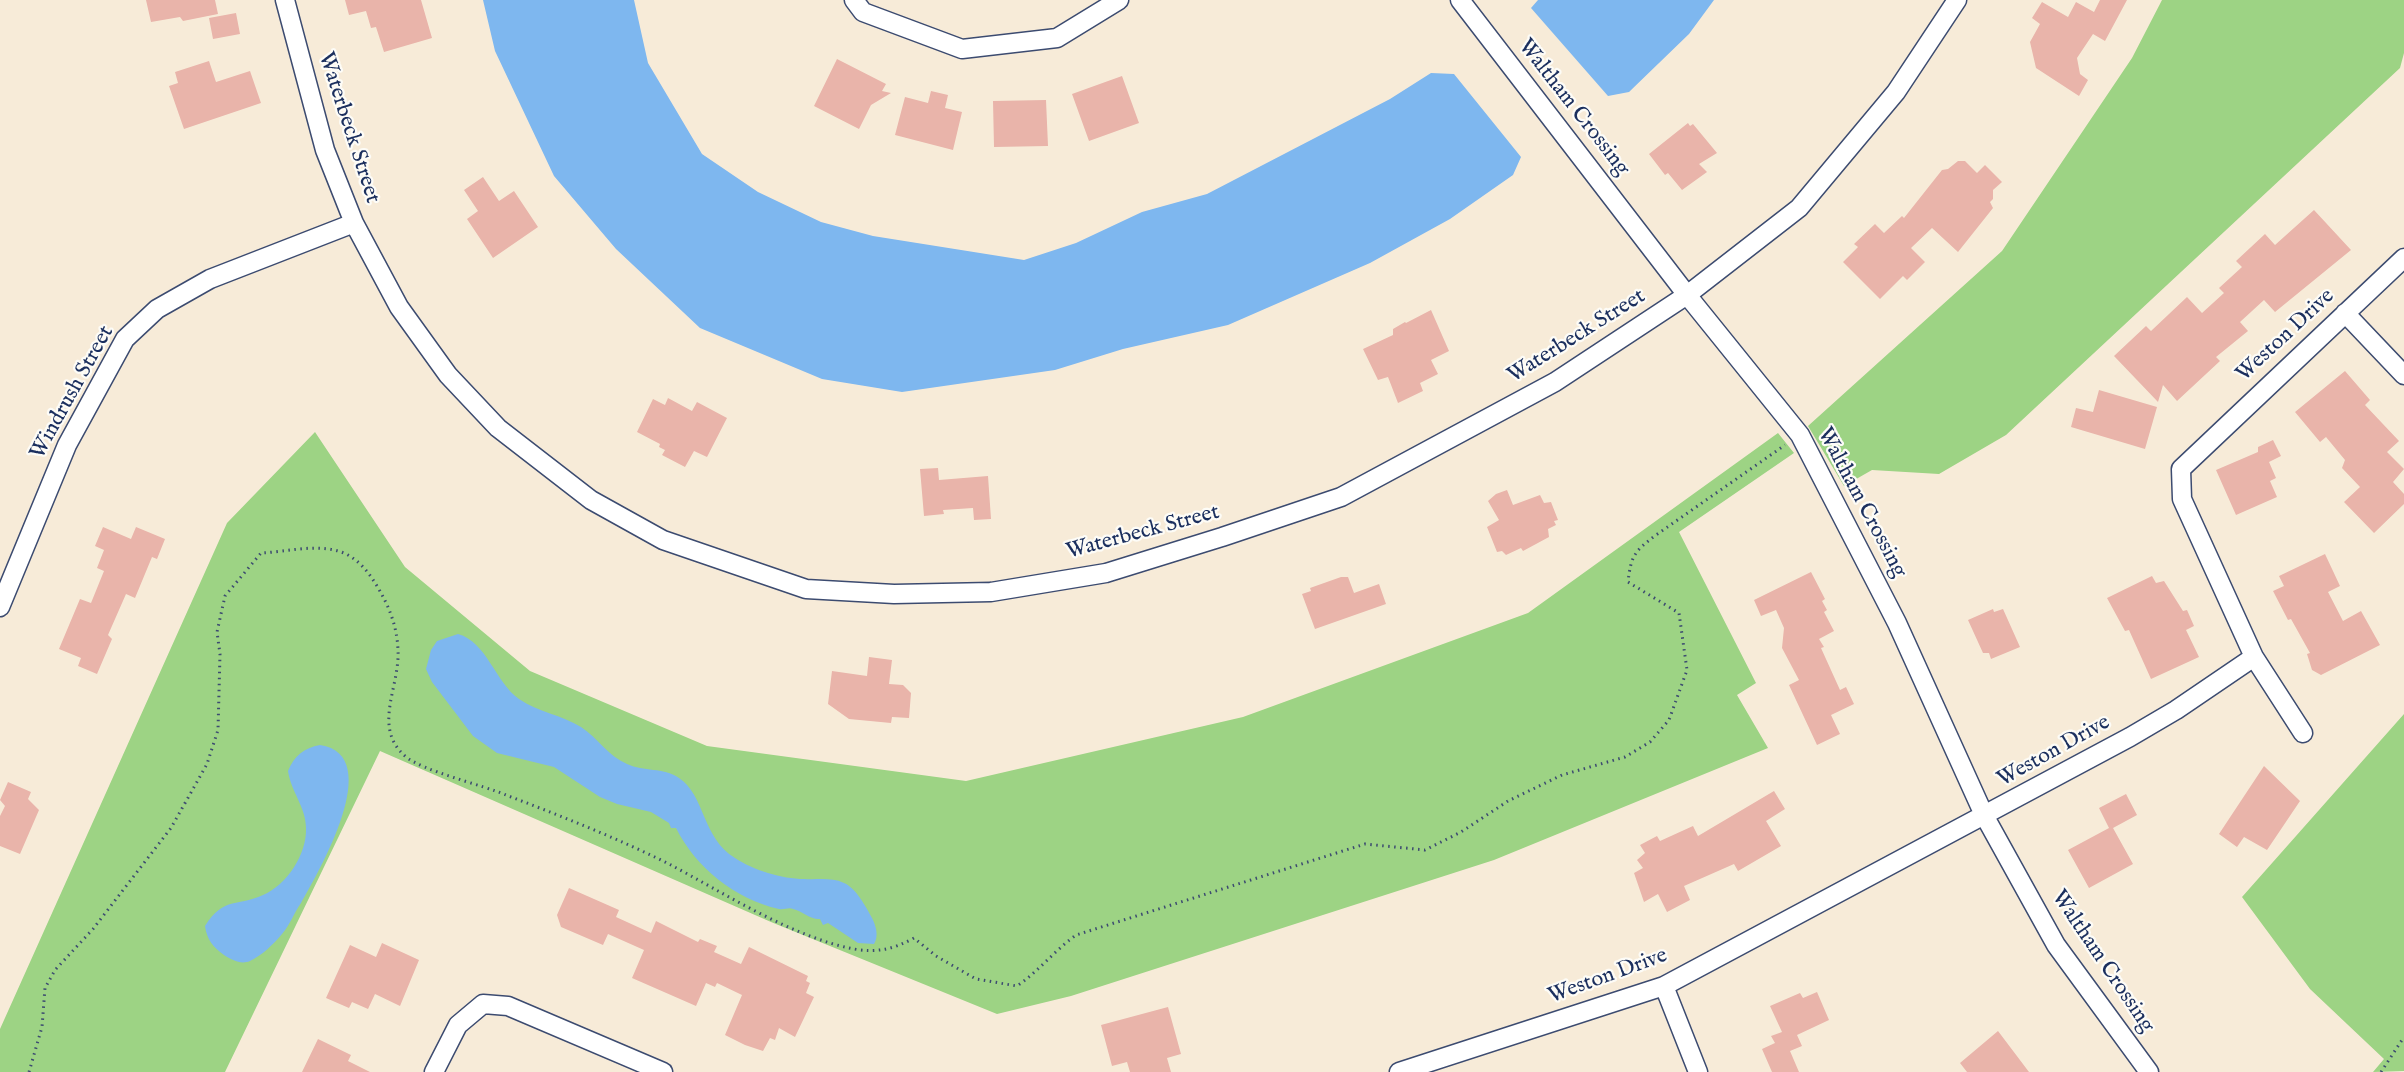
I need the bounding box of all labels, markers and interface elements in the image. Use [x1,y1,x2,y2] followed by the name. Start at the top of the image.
[1511,34,1635,182] street label: Waltham Crossing
[311,49,385,207] street label: Waterbeck Street
[1503,284,1651,390] street label: Waterbeck Street
[2231,284,2341,388] street label: Weston Drive
[25,322,121,464] street label: Windrush Street
[1810,423,1912,583] street label: Waltham Crossing
[1064,500,1222,566] street label: Waterbeck Street
[1993,710,2115,794] street label: Weston Drive
[2045,886,2159,1038] street label: Waltham Crossing
[1545,943,1671,1011] street label: Weston Drive

